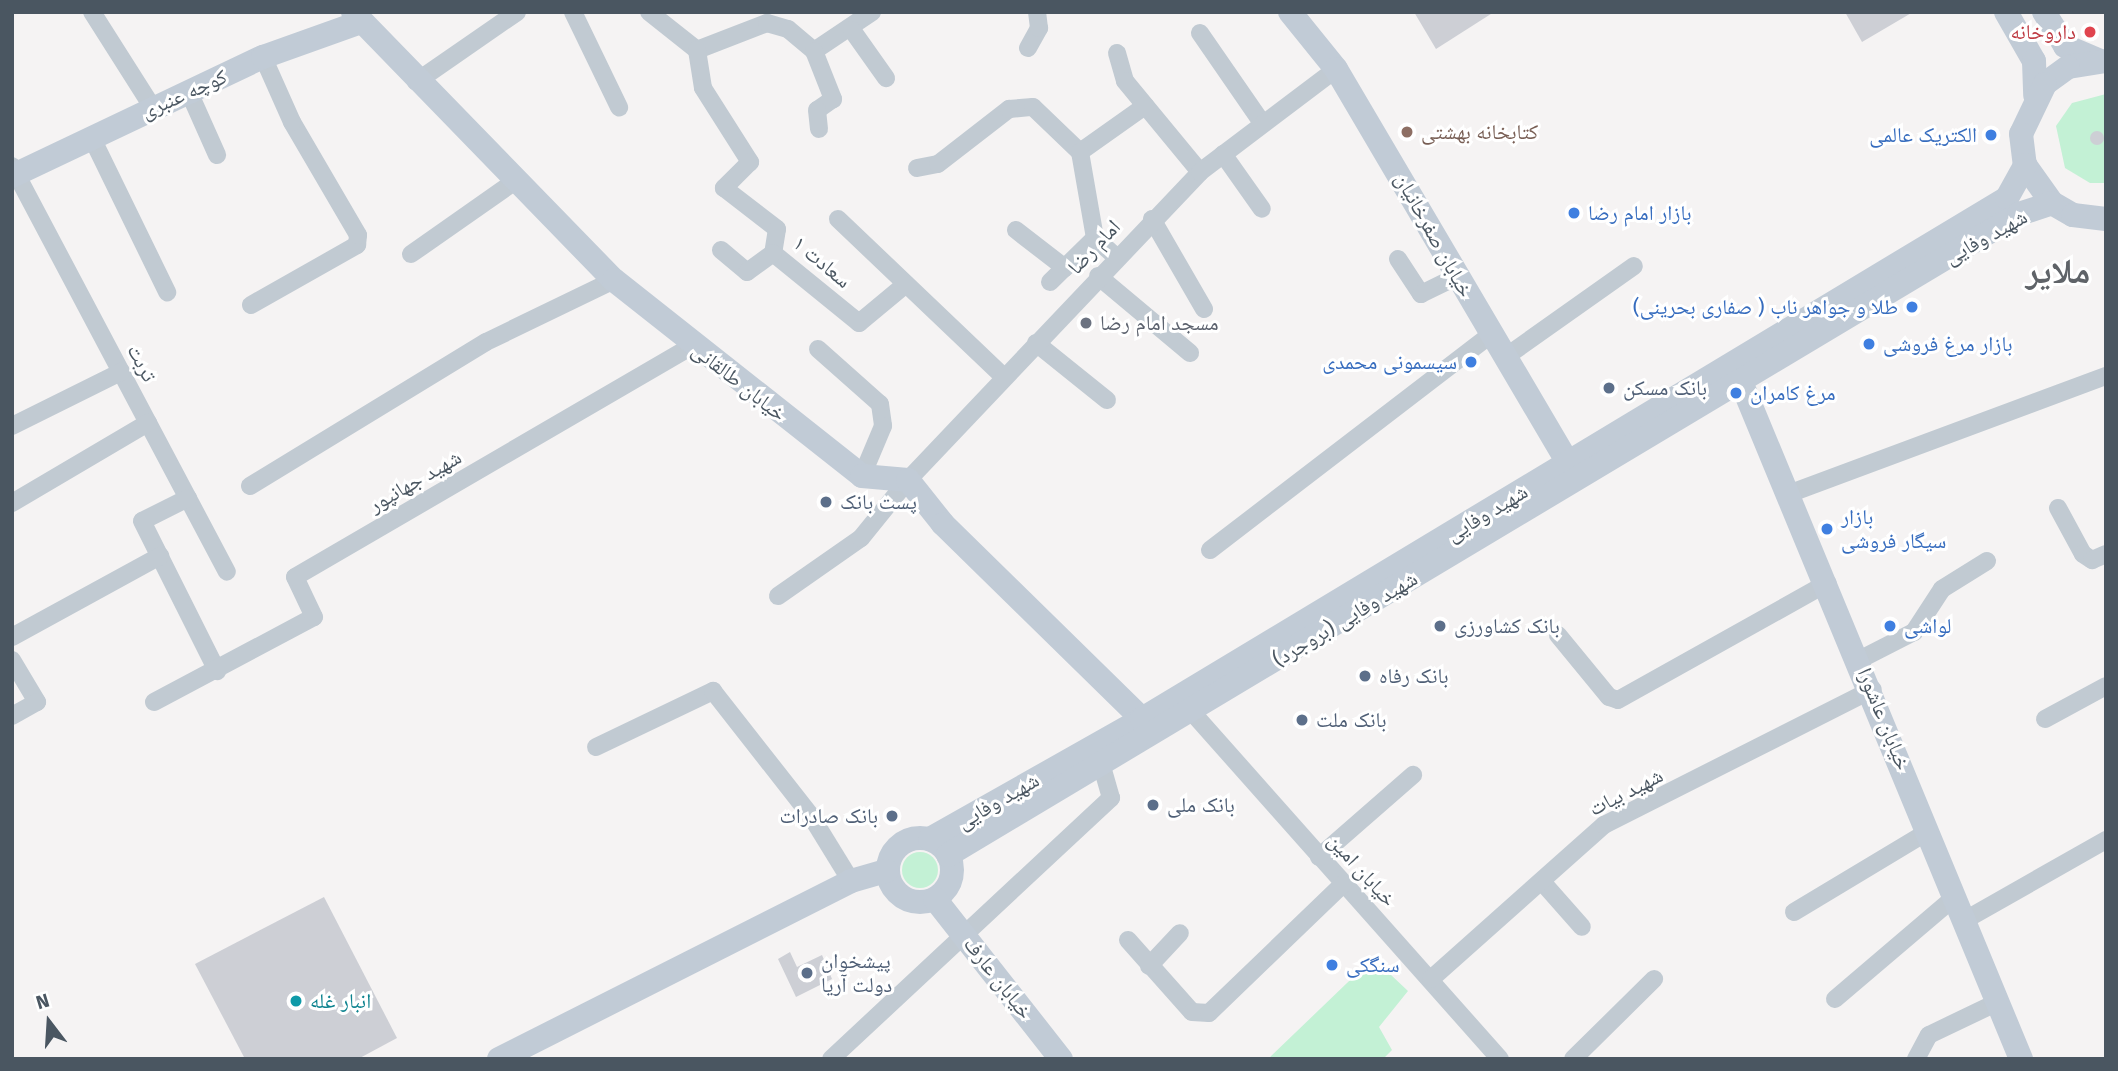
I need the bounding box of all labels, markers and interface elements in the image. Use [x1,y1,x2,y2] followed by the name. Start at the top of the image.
[2010,19,2076,45] place label: داروخانه
[2082,24,2098,40] marker: داروخانه
[137,64,231,124] street label: کوچه عنبری
[1421,119,1538,145] place label: کتابخانه بهشتی
[1869,122,1977,148] place label: الکتریک عالمی
[1399,124,1415,140] marker: کتابخانه بهشتی
[1983,127,1999,143] marker: الکتریک عالمی
[1390,169,1478,301] street label: خیابان صفرخانیان
[1588,200,1692,226] place label: بازار امام رضا
[1940,204,2032,270] street label: شهید وفایی
[1566,205,1582,221] marker: بازار امام رضا
[1062,214,1126,280] street label: امام رضا
[788,231,856,293] street label: سعادت ۱
[2026,250,2090,292] district label: ملایر
[1633,294,1898,320] place label: طلا و جواهر ناب ( صفاری بحرینی)
[1904,299,1920,315] marker: طلا و جواهر ناب ( صفاری بحرینی)
[1100,310,1219,336] place label: مسجد امام رضا
[1078,315,1094,331] marker: مسجد امام رضا
[1883,331,2013,357] place label: بازار مرغ فروشی
[1861,336,1877,352] marker: بازار مرغ فروشی
[687,337,791,427] street label: خیابان طالقانی
[122,340,162,386] street label: تربت
[1322,349,1457,375] place label: سیسمونی محمدی
[1463,354,1479,370] marker: سیسمونی محمدی
[1623,375,1707,401] place label: بانک مسکن
[1601,380,1617,396] marker: بانک مسکن
[1750,380,1836,406] place label: مرغ کامران
[1728,385,1744,401] marker: مرغ کامران
[364,444,466,518] street label: شهید جهانپور
[1442,479,1532,547] street label: شهید وفایی
[840,489,917,515] place label: پست بانک
[818,494,834,510] marker: پست بانک
[1841,504,1946,554] place label: بازار سیگار فروشی
[1819,521,1835,537] marker: بازار سیگار فروشی
[1268,566,1422,672] street label: شهید وفایی (بروجرد)
[1454,613,1560,639] place label: بانک کشاورزی
[1904,613,1952,639] place label: لواشی
[1432,618,1448,634] marker: بانک کشاورزی
[1882,618,1898,634] marker: لواشی
[1379,663,1449,689] place label: بانک رفاه
[1852,664,1916,774] street label: خیابان عاشورا
[1357,668,1373,684] marker: بانک رفاه
[1316,707,1387,733] place label: بانک ملت
[1294,712,1310,728] marker: بانک ملت
[1585,763,1667,821] street label: شهید بیات
[953,767,1043,835] street label: شهید وفایی
[1167,792,1235,818] place label: بانک ملی
[1145,797,1161,813] marker: بانک ملی
[779,803,878,829] place label: بانک صادرات
[884,808,900,824] marker: بانک صادرات
[1323,828,1401,912] street label: خیابان امین
[958,932,1038,1024] street label: خیابان عارف
[821,948,892,998] place label: پیشخوان دولت آریا
[1346,952,1400,978] place label: سنگکی
[1324,957,1340,973] marker: سنگکی
[799,965,815,981] marker: پیشخوان دولت آریا
[14,987,84,1057] north arrow
[310,988,371,1014] place label: انبار غله
[33,989,52,1014] text: N
[288,993,304,1009] marker: انبار غله

